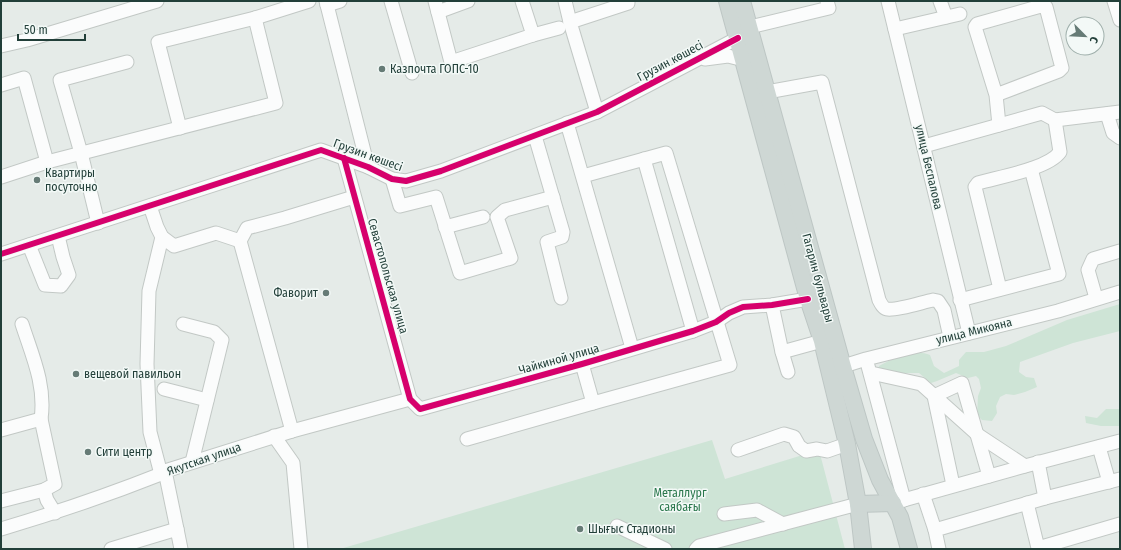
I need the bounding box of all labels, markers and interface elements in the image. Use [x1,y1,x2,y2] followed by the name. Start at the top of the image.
[18,16,85,42] scale bar
[1065,16,1105,56] north arrow
[24,23,48,37] text: 50 m
[1086,35,1101,45] text: С
[635,38,705,84] street label: Грузин көшесі
[390,62,479,76] place label: Казпочта ГОПС-10
[377,64,387,74] marker: Казпочта ГОПС-10
[912,123,946,211] street label: улица Беспалова
[331,136,405,174] street label: Грузин көшесі
[45,166,98,194] place label: Квартиры посуточно
[32,175,42,185] marker: Квартиры посуточно
[365,217,411,335] street label: Севастопольская улица
[799,232,837,324] street label: Гагарин бульвары
[273,286,318,300] place label: Фаворит
[321,288,331,298] marker: Фаворит
[935,315,1014,347] street label: улица Микояна
[517,341,601,377] street label: Чайкиной улица
[84,367,181,381] place label: вещевой павильон
[71,369,81,379] marker: вещевой павильон
[165,440,243,478] street label: Якутская улица
[96,445,152,459] place label: Сити центр
[83,447,93,457] marker: Сити центр
[653,486,707,514] park label: Металлург саябағы
[588,522,676,536] place label: Шығыс Стадионы
[575,524,585,534] marker: Шығыс Стадионы

